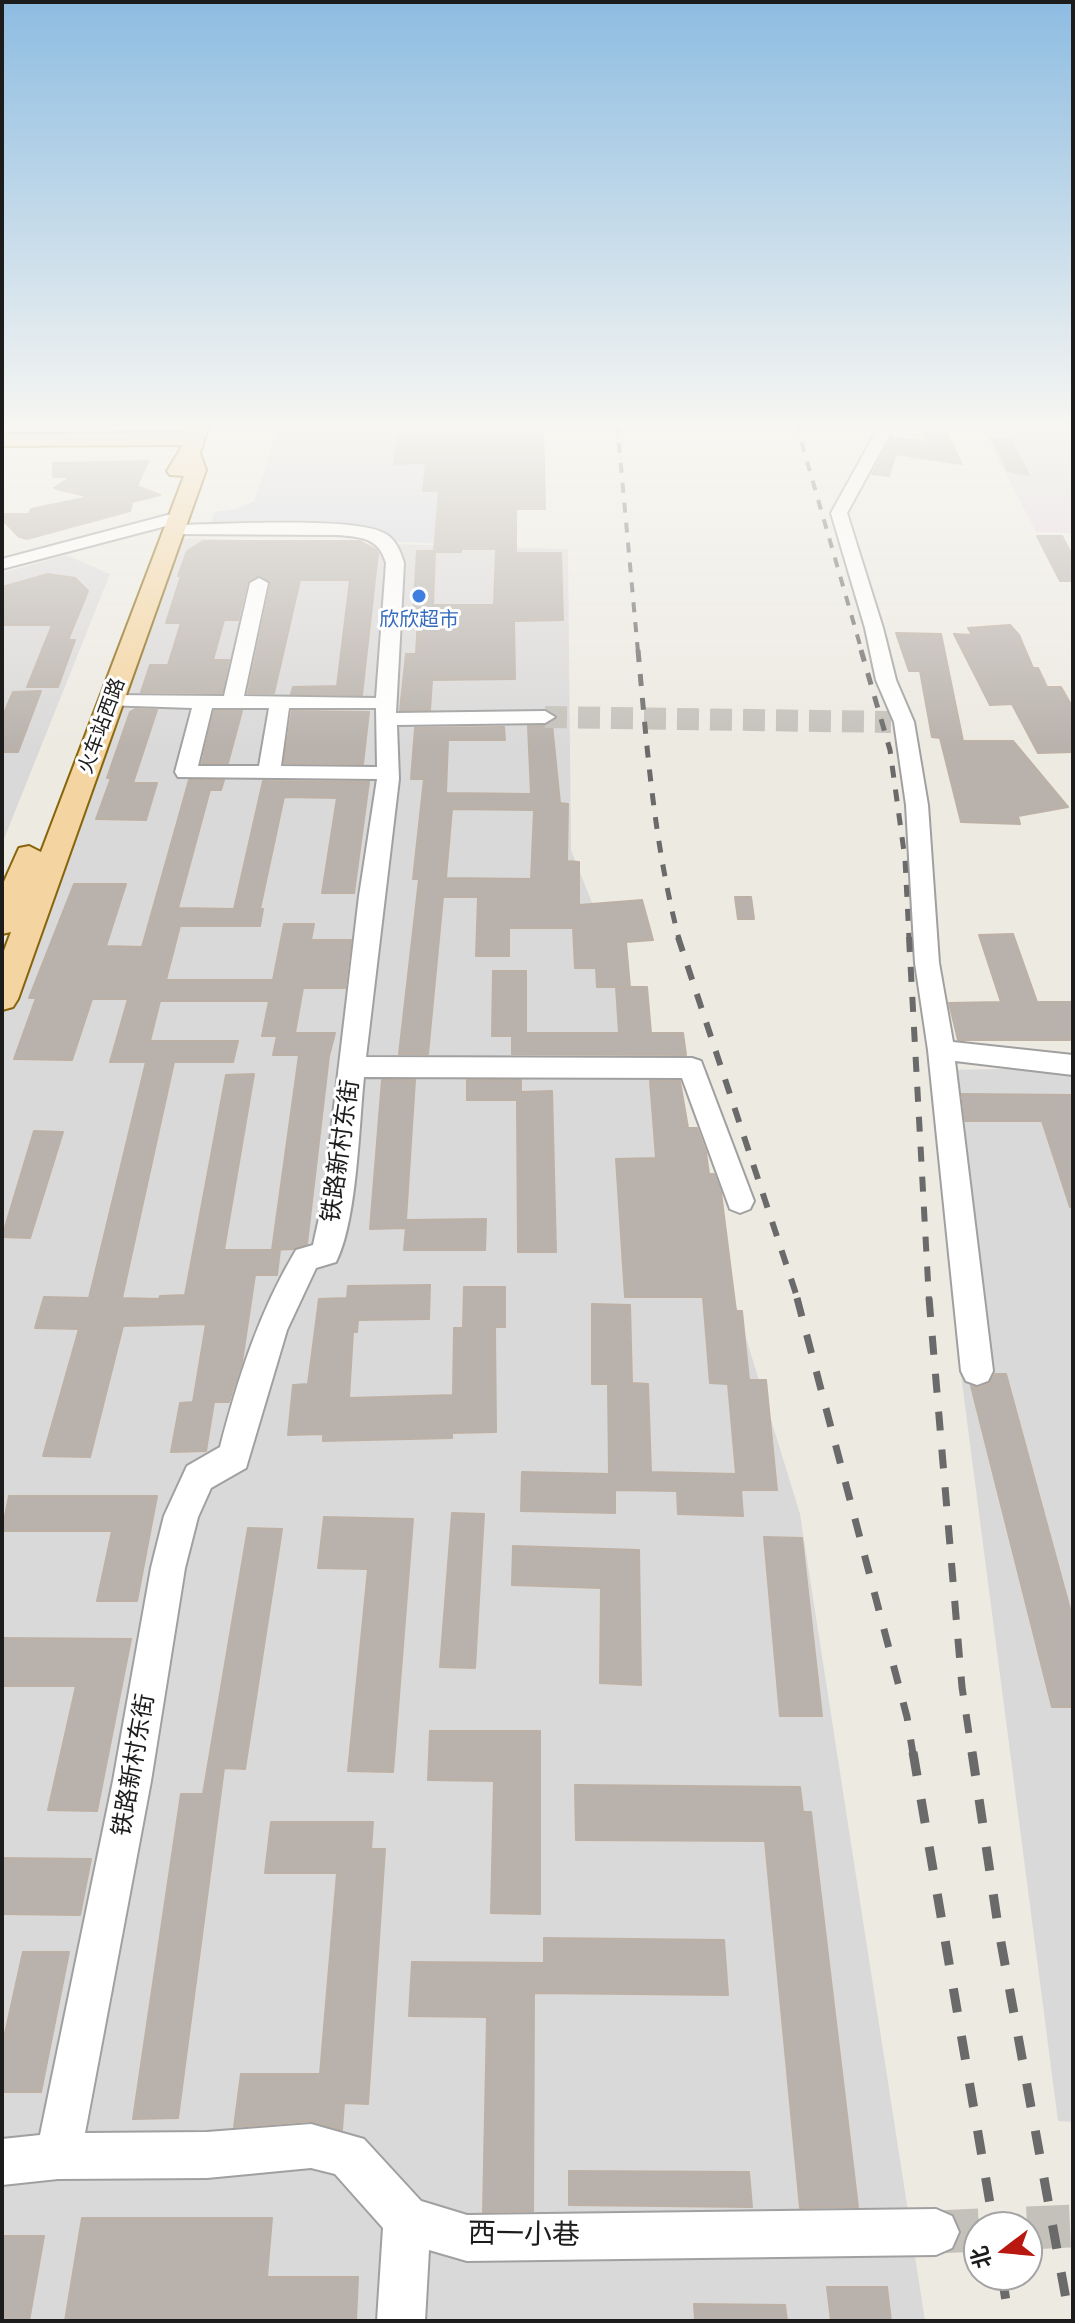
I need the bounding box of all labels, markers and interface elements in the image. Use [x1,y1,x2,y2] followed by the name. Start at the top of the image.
[410,587,428,605] marker: 欣欣超市
[379,608,459,632] place label: 欣欣超市
[74,675,130,777] street label: 火车站西路
[317,1078,365,1224] street label: 铁路新村东街
[107,1692,161,1838] street label: 铁路新村东街
[963,2211,1043,2291] north arrow
[468,2217,580,2253] street label: 西一小巷
[966,2243,996,2271] text: 北

